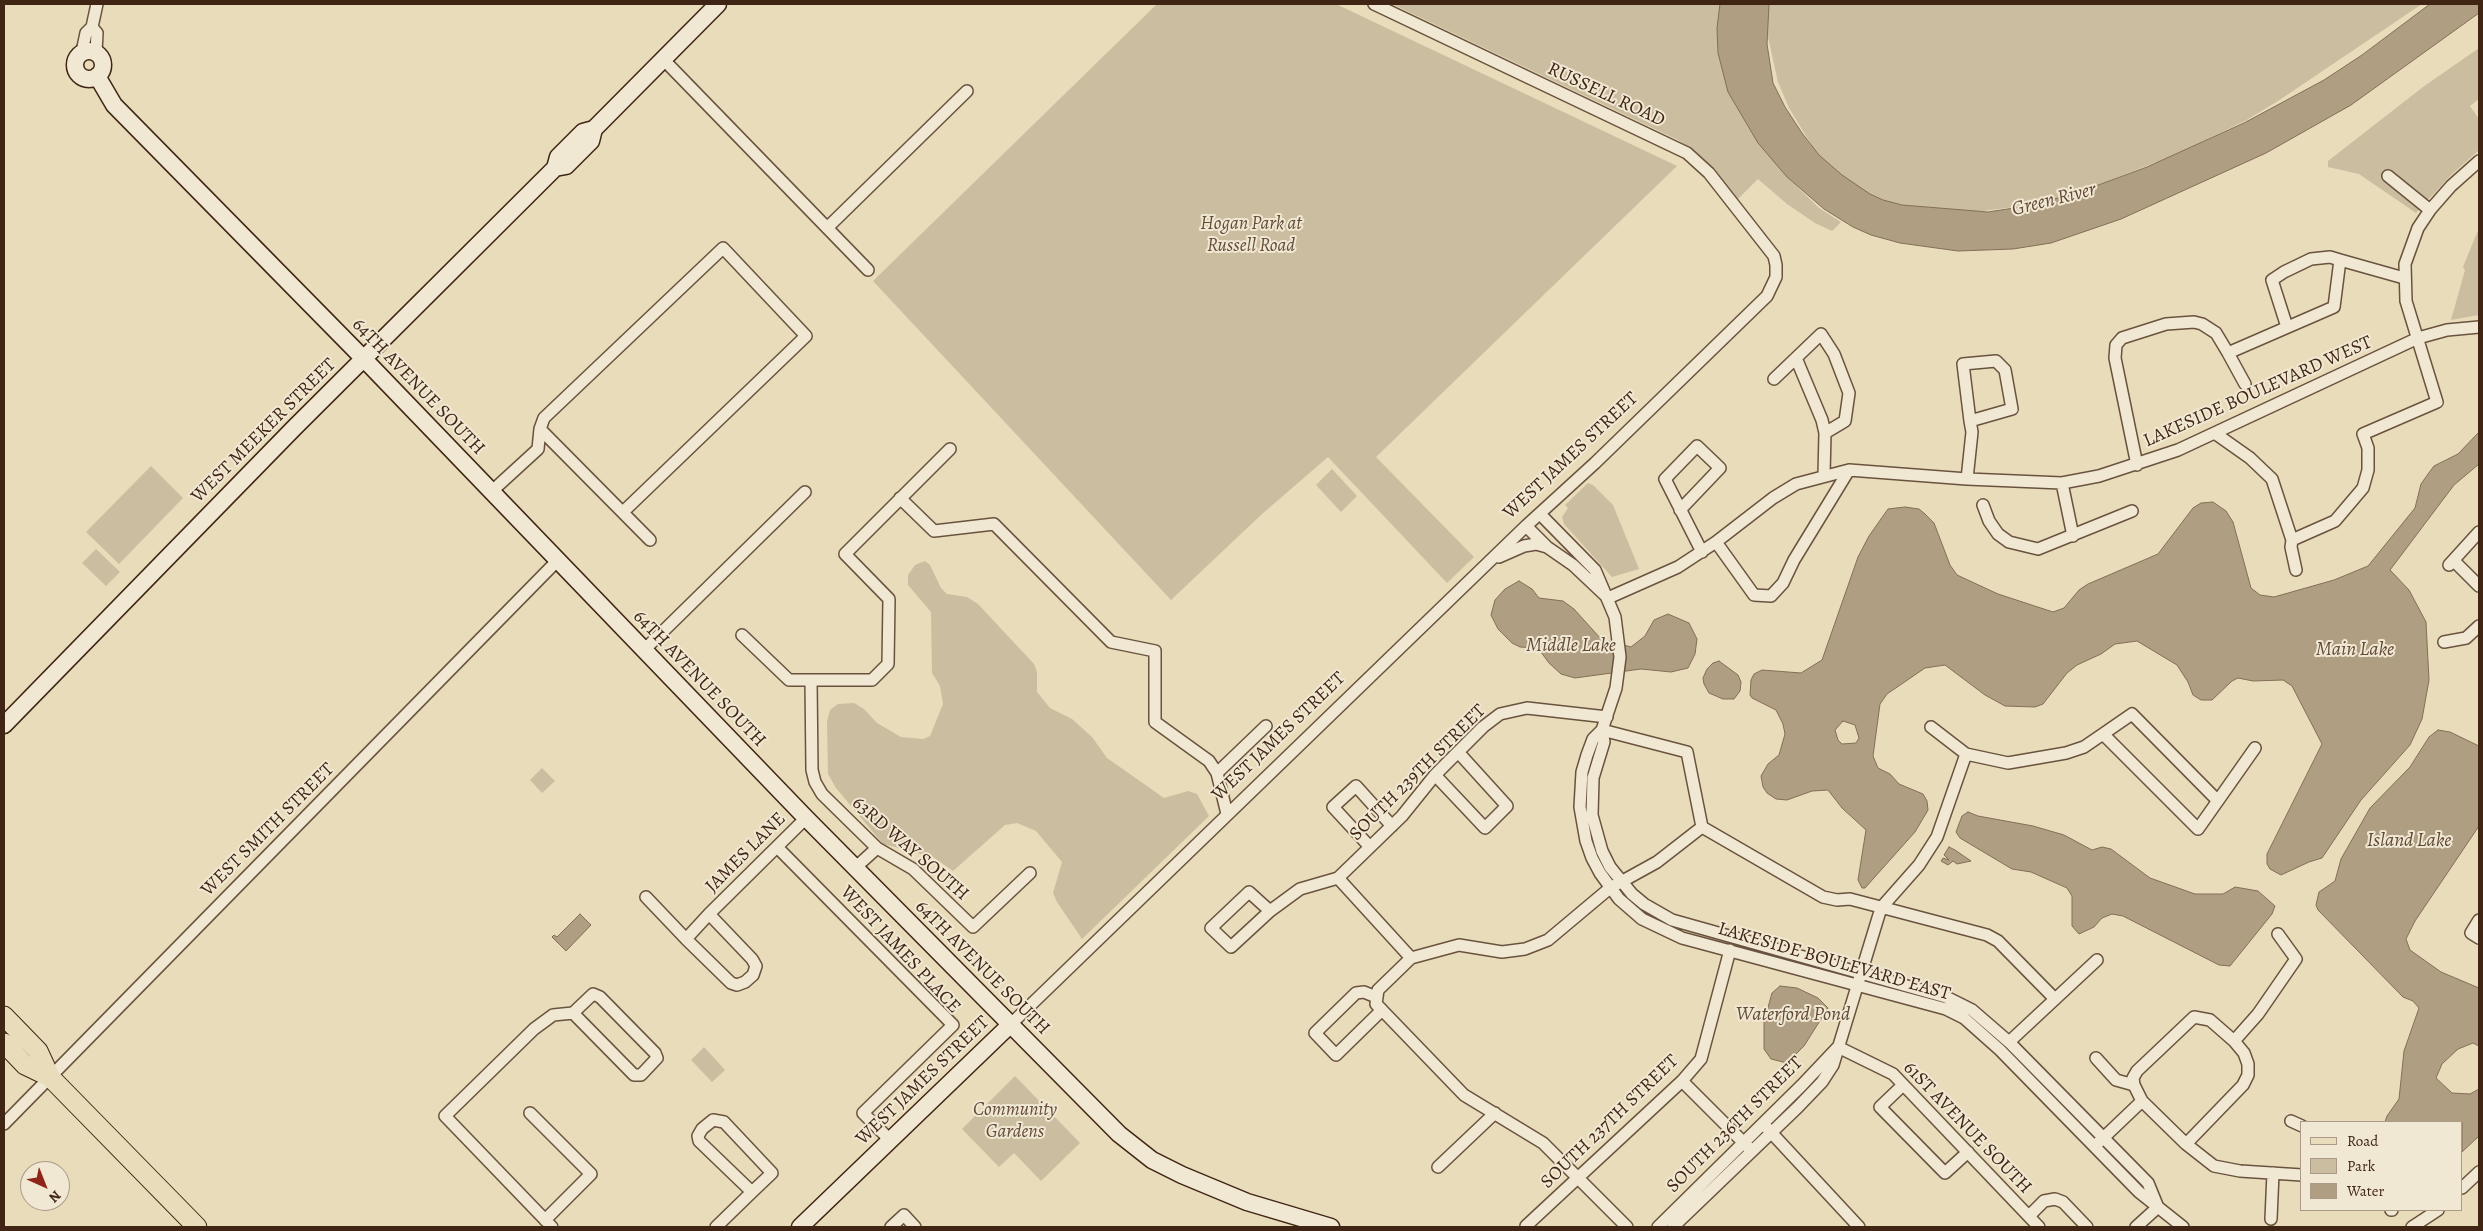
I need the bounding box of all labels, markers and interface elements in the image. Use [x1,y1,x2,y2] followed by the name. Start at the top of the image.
[1544,58,1668,132] street label: RUSSELL ROAD
[2009,178,2099,222] water label: Green River
[1200,213,1302,257] park label: Hogan Park at Russell Road
[347,314,489,460] street label: 64TH AVENUE SOUTH
[2140,331,2376,453] street label: LAKESIDE BOULEVARD WEST
[187,354,341,508] street label: WEST MEEKER STREET
[1499,388,1643,524] street label: WEST JAMES STREET
[628,606,770,752] street label: 64TH AVENUE SOUTH
[1526,634,1616,658] water label: Middle Lake
[2316,638,2394,662] water label: Main Lake
[1208,668,1350,806] street label: WEST JAMES STREET
[1345,700,1491,846] street label: SOUTH 239TH STREET
[197,759,339,901] street label: WEST SMITH STREET
[847,792,973,906] street label: 63RD WAY SOUTH
[701,808,791,898] street label: JAMES LANE
[2367,829,2451,853] water label: Island Lake
[835,882,965,1018] street label: WEST JAMES PLACE
[910,896,1054,1040] street label: 64TH AVENUE SOUTH
[1715,918,1953,1006] street label: LAKESIDE BOULEVARD EAST
[1736,1003,1850,1027] water label: Waterford Pond
[852,1012,994,1150] street label: WEST JAMES STREET
[1536,1050,1684,1194] street label: SOUTH 237TH STREET
[1662,1052,1808,1198] street label: SOUTH 236TH STREET
[1898,1057,2036,1199] street label: 61ST AVENUE SOUTH
[973,1099,1057,1143] park label: Community Gardens
[2300,1121,2463,1211] legend
[2347,1131,2378,1151] text: Road
[2347,1156,2375,1176] text: Park
[20,1161,70,1211] north arrow
[2347,1181,2384,1201] text: Water
[45,1186,65,1207] text: N

